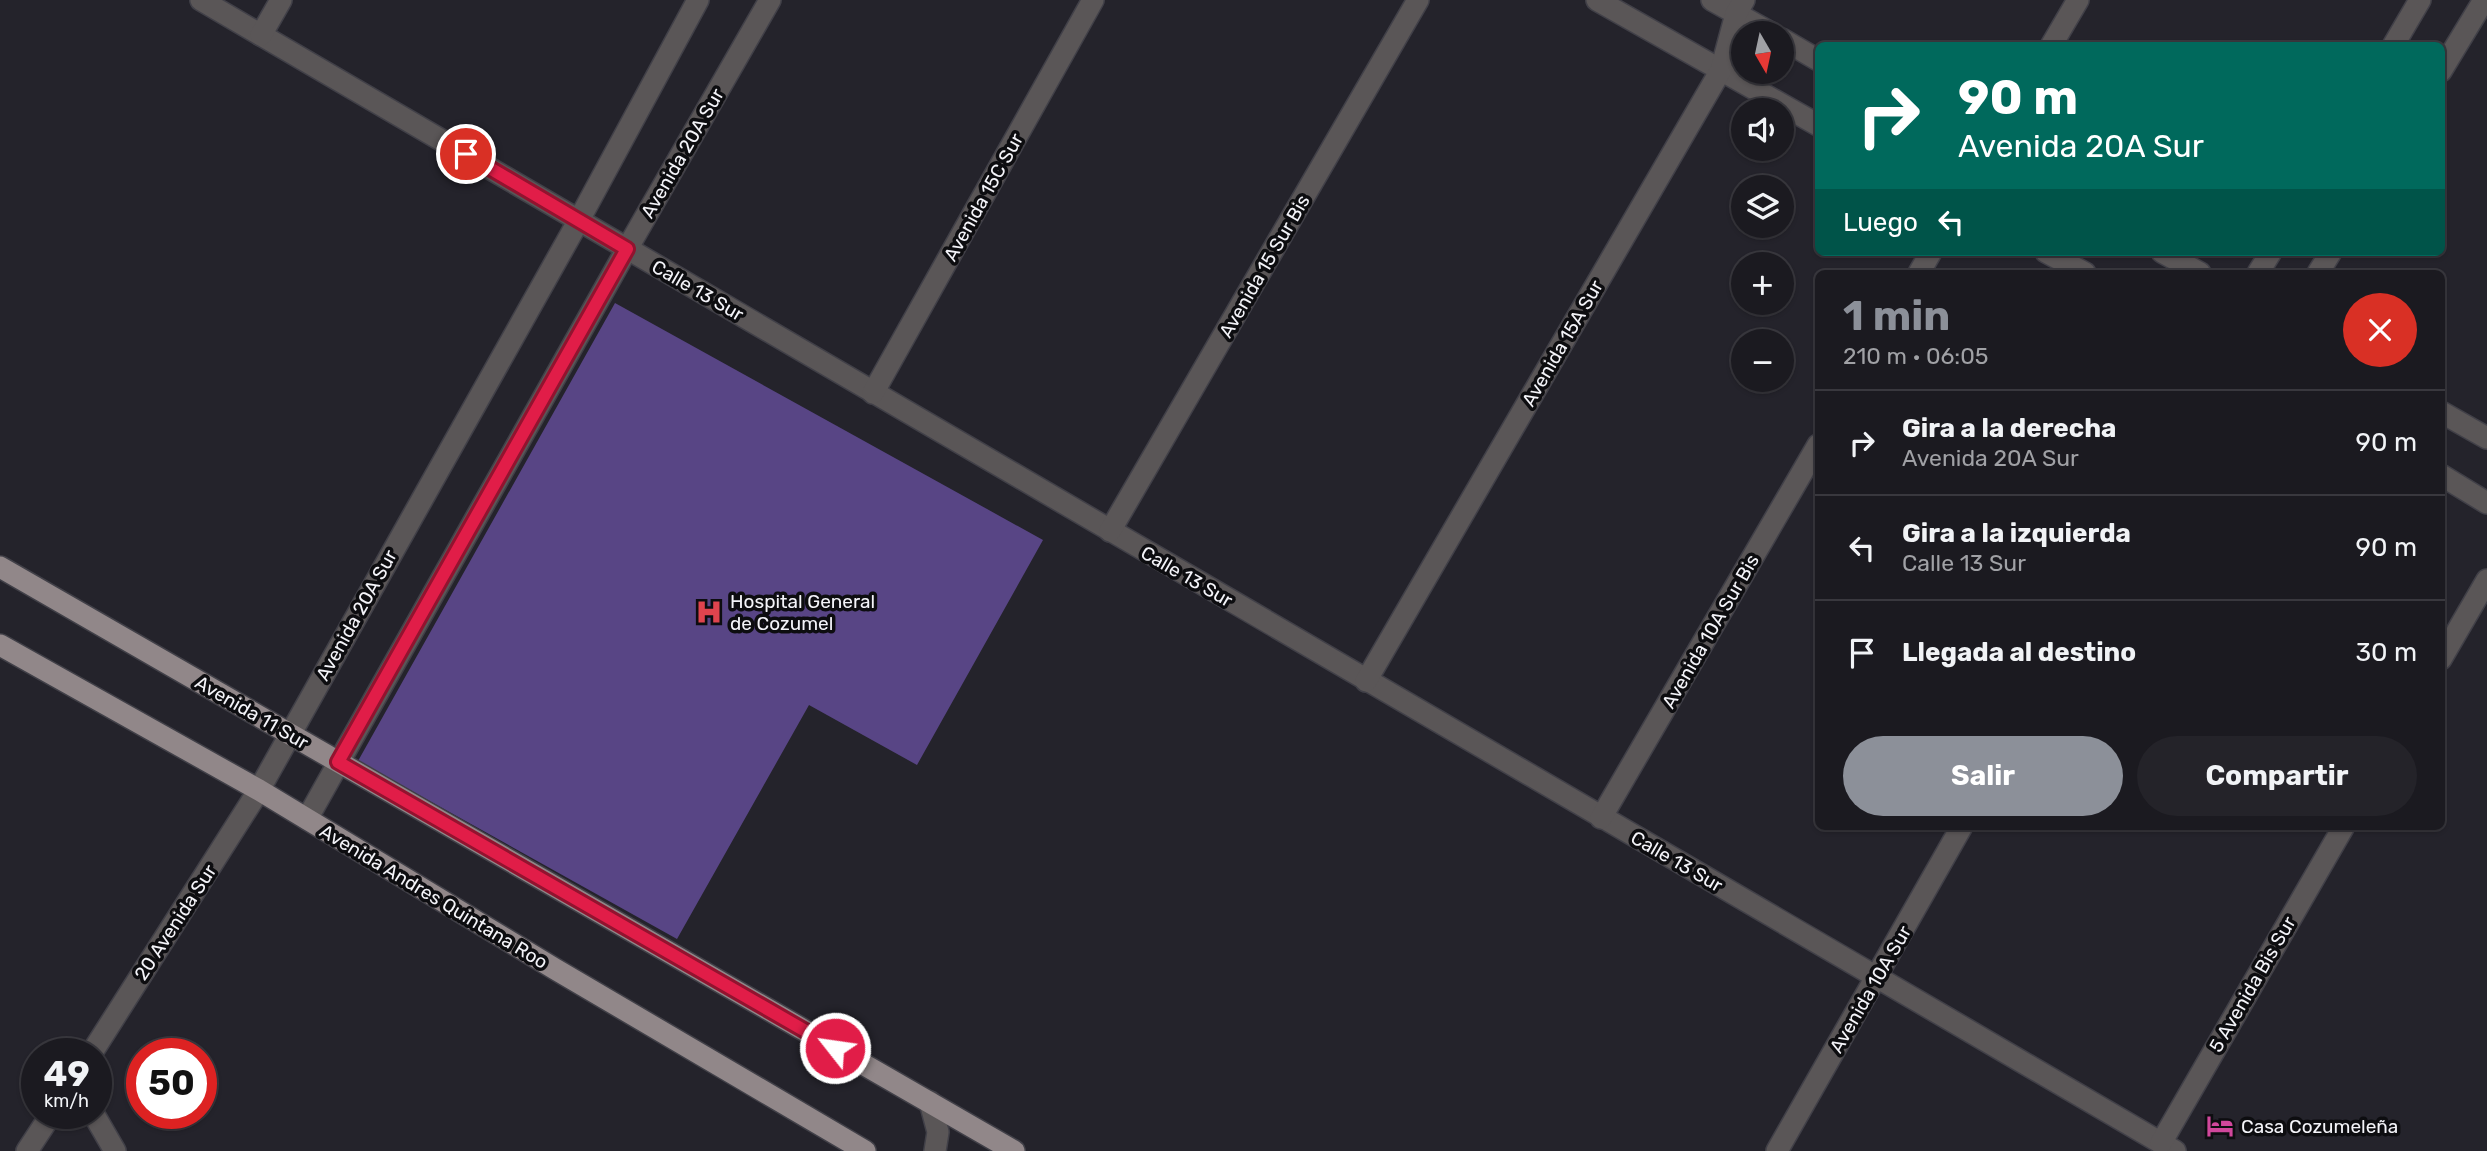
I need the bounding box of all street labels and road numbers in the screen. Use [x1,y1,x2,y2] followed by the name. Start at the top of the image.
[636,84,729,222] street label: Avenida 20A Sur
[939,129,1028,265] street label: Avenida 15C Sur
[1214,191,1315,342] street label: Avenida 15 Sur Bis
[648,255,748,326] street label: Calle 13 Sur
[1517,275,1608,411] street label: Avenida 15A Sur
[1137,541,1237,612] street label: Calle 13 Sur
[311,545,402,685] street label: Avenida 20A Sur
[1657,550,1764,712] street label: Avenida 10A Sur Bis
[191,671,313,755] street label: Avenida 11 Sur
[316,819,552,974] street label: Avenida Andres Quintana Roo
[1627,826,1727,897] street label: Calle 13 Sur
[129,859,222,984] street label: 20 Avenida Sur
[2204,912,2301,1056] street label: 5 Avenida Bis Sur
[1825,921,1917,1057] street label: Avenida 10A Sur

